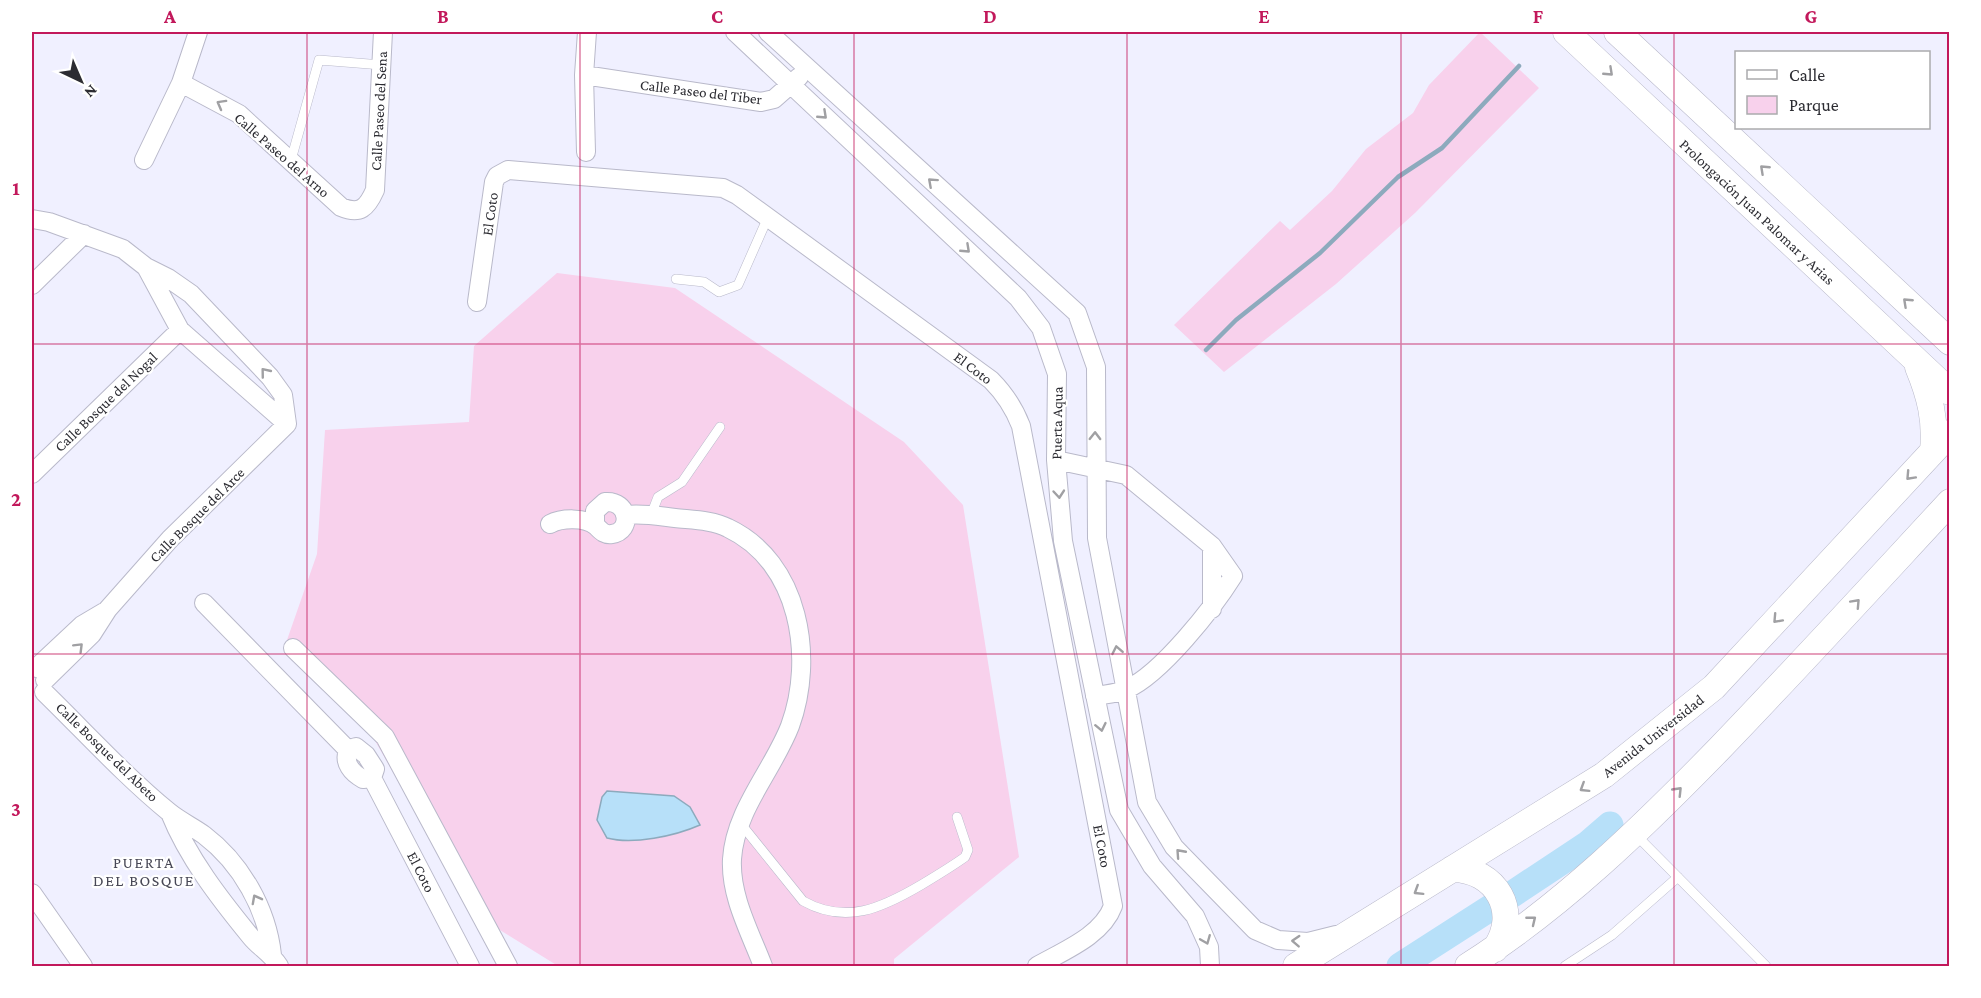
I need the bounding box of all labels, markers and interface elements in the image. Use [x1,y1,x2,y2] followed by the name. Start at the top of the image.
[163,5,177,27] text: A
[437,5,449,27] text: B
[711,5,723,27] text: C
[983,5,997,27] text: D
[1258,5,1270,27] text: E
[1533,5,1544,27] text: F
[1805,5,1818,27] text: G
[51,51,111,111] north arrow
[368,51,390,171] street label: Calle Paseo del Sena
[1735,51,1930,129] legend
[1601,64,1612,75] one-way arrow
[1789,65,1825,85] text: Calle
[639,77,764,108] street label: Calle Paseo del Tiber
[81,82,101,101] text: N
[1789,95,1839,115] text: Parque
[217,100,227,111] one-way arrow
[816,108,827,119] one-way arrow
[231,109,333,201] street label: Calle Paseo del Arno
[1676,136,1838,289] street label: Prolongación Juan Palomar y Arias
[1761,165,1771,176] one-way arrow
[12,177,20,199] text: 1
[929,178,939,189] one-way arrow
[479,191,501,237] street label: El Coto
[958,241,969,252] one-way arrow
[1903,298,1913,309] one-way arrow
[51,349,161,456] street label: Calle Bosque del Nogal
[951,349,995,387] street label: El Coto
[262,368,273,379] one-way arrow
[1048,386,1067,460] street label: Puerta Aqua
[1089,431,1102,440] one-way arrow
[146,464,249,566] street label: Calle Bosque del Arce
[1906,469,1917,479] one-way arrow
[11,488,21,510] text: 2
[1052,489,1065,499] one-way arrow
[1849,600,1860,610] one-way arrow
[1773,612,1784,622] one-way arrow
[73,643,83,654] one-way arrow
[1111,645,1124,655] one-way arrow
[1599,691,1707,780] street label: Avenida Universidad
[52,699,161,806] street label: Calle Bosque del Abeto
[1094,722,1107,732] one-way arrow
[1580,780,1590,792] one-way arrow
[1671,787,1682,798] one-way arrow
[11,798,21,820] text: 3
[1090,823,1114,869] street label: El Coto
[404,849,438,895] street label: El Coto
[1176,849,1187,860] one-way arrow
[93,854,195,889] district label: PUERTA DEL BOSQUE
[1414,883,1424,895] one-way arrow
[252,895,263,905] one-way arrow
[1526,916,1537,927] one-way arrow
[1199,934,1211,945] one-way arrow
[1291,935,1300,948] one-way arrow

